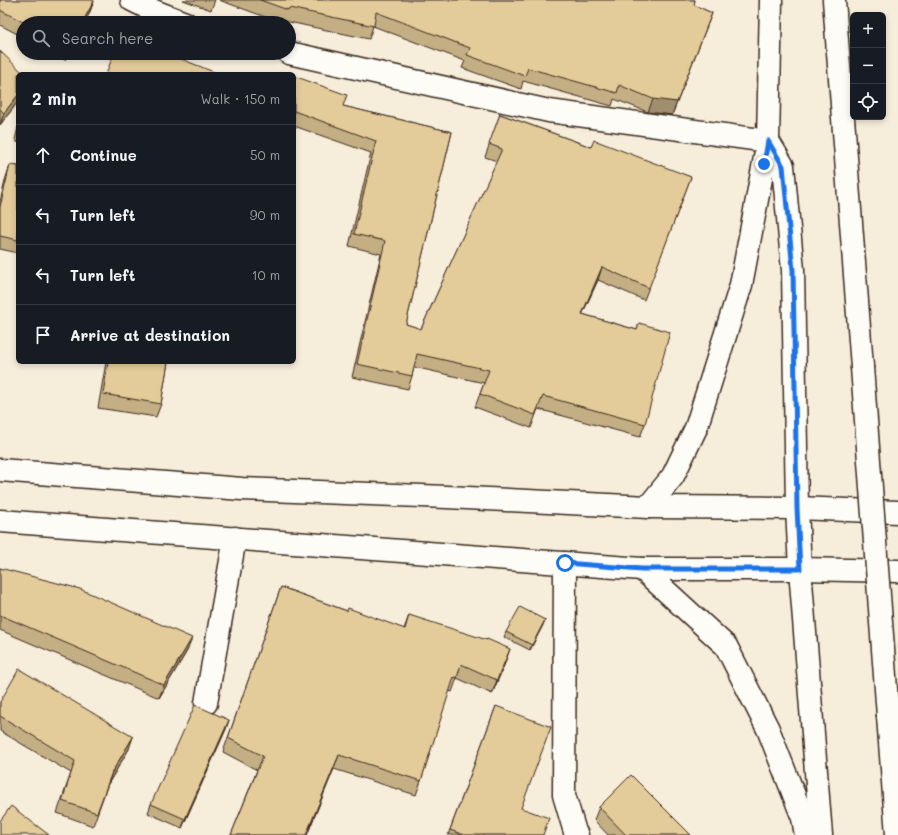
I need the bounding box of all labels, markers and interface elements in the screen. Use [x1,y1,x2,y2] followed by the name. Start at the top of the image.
[850,12,886,120] map controls
[850,12,886,48] button: +
[16,16,296,60] search box
[30,27,52,49] icon: search
[62,28,153,48] text: Search here
[850,48,886,84] button: −
[850,84,886,120] button: locate
[32,87,77,109] text: 2 min
[200,90,280,107] text: Walk · 150 m
[32,144,54,166] icon: ahead
[70,145,137,165] text: Continue
[250,146,280,163] text: 50 m
[755,155,773,173] route end
[32,204,54,226] icon: left
[70,205,135,225] text: Turn left
[250,206,280,223] text: 90 m
[32,264,54,286] icon: left
[70,265,135,285] text: Turn left
[252,266,280,283] text: 10 m
[32,324,54,346] icon: arrive
[70,325,230,345] text: Arrive at destination
[556,554,574,572] route start

